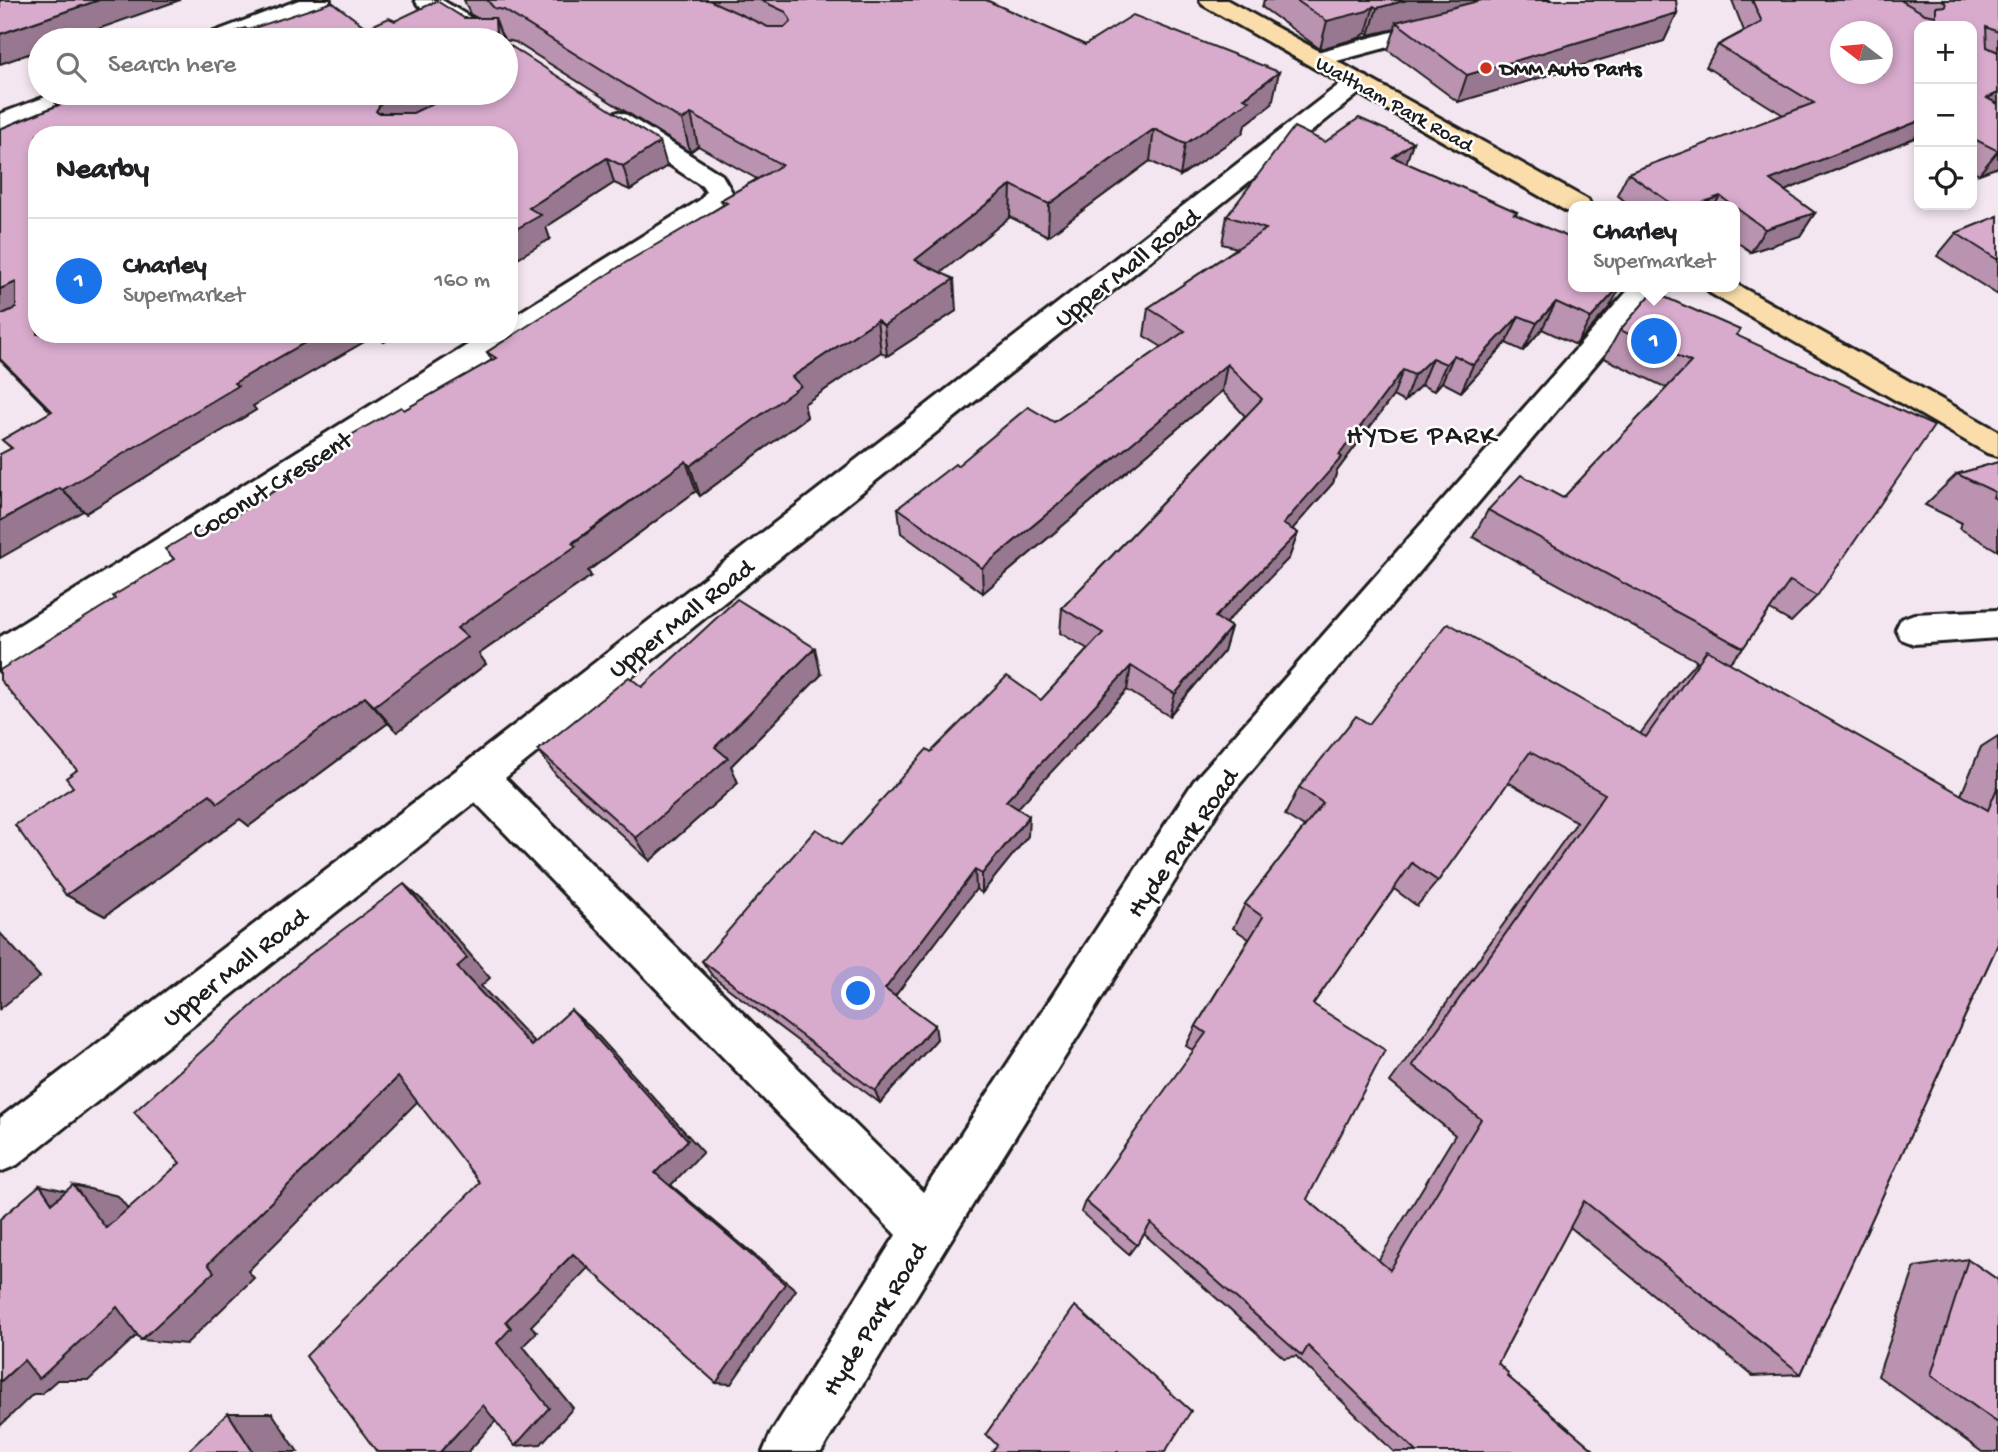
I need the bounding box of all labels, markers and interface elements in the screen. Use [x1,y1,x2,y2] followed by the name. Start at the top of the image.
[1830,21,1893,84] north arrow
[1914,21,1977,210] map controls
[1914,21,1977,84] button: +
[28,28,518,105] search box
[52,48,90,86] icon: search
[108,51,236,82] text: Search here
[1310,52,1478,161] street label: Waltham Park Road
[1498,59,1643,84] place label: DMM Auto Parts
[1478,60,1494,76] marker: DMM Auto Parts
[1914,84,1977,147] button: −
[1914,147,1977,210] button: locate
[56,154,149,189] text: Nearby
[1568,201,1740,292] popup
[1050,202,1209,336] street label: Upper Mall Road
[1593,218,1677,249] text: Charley
[1593,249,1715,276] text: Supermarket
[123,252,207,283] text: Charley
[74,268,84,295] text: 1
[434,268,490,295] text: 160 m
[123,283,245,310] text: Supermarket
[1631,315,1677,367] pin: 1
[1346,421,1498,454] district label: HYDE PARK
[188,425,361,549] street label: Coconut Crescent
[604,553,763,687] street label: Upper Mall Road
[1122,763,1249,925] street label: Hyde Park Road
[158,902,317,1036] street label: Upper Mall Road
[841,976,875,1010] your location
[817,1236,937,1403] street label: Hyde Park Road

